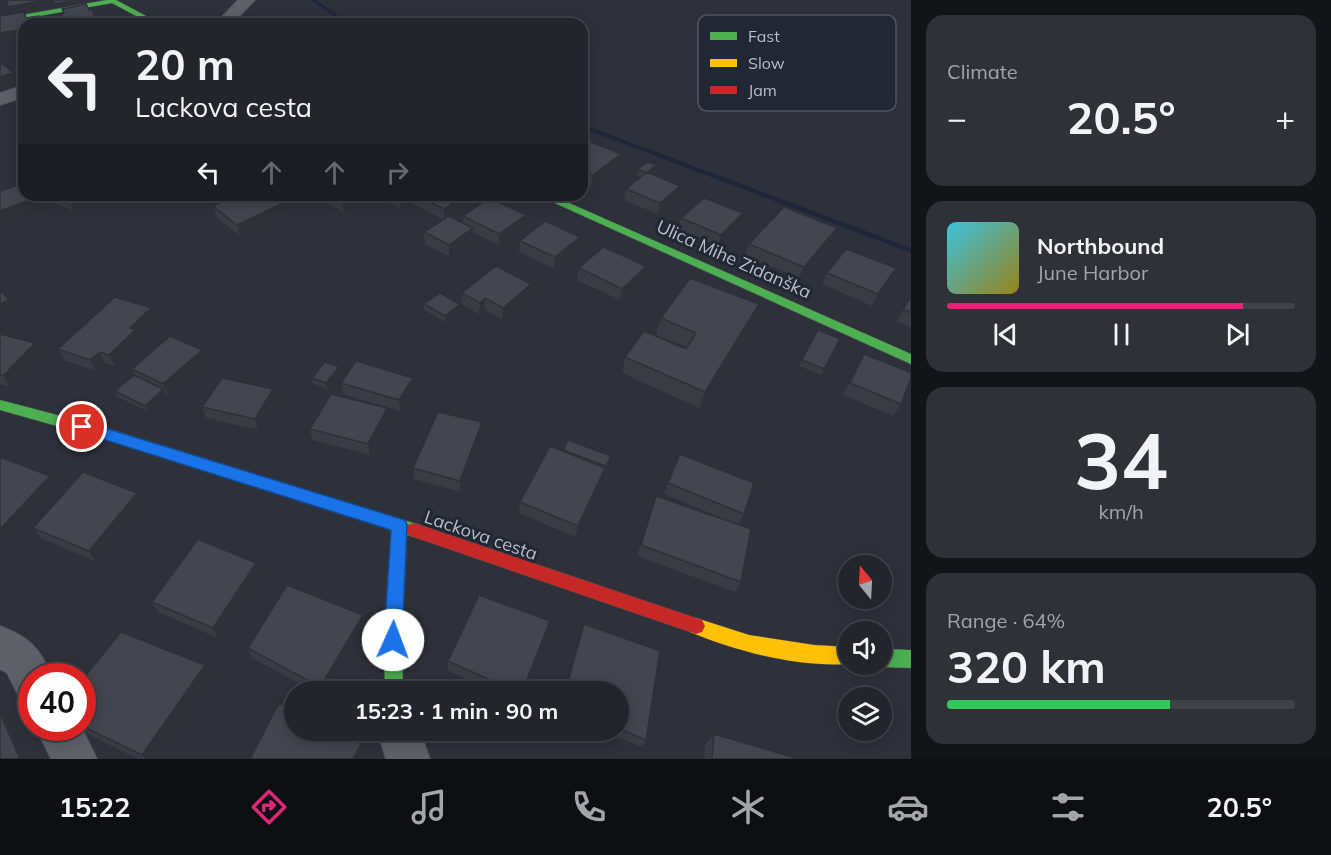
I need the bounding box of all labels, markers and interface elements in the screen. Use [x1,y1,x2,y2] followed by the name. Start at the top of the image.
[698,15,896,111] legend
[748,26,780,46] text: Fast
[135,38,235,91] text: 20 m
[36,42,114,120] icon: left
[748,53,785,73] text: Slow
[947,59,1018,84] text: Climate
[748,80,777,100] text: Jam
[1066,89,1176,145] text: 20.5°
[135,90,312,124] text: Lackova cesta
[947,97,967,138] text: −
[1275,97,1295,138] text: +
[192,156,225,189] icon: left
[255,156,288,189] icon: ahead
[318,156,351,189] icon: ahead
[381,156,414,189] icon: right
[653,215,815,303] street label: Ulica Mihe Zidanška
[1037,232,1164,260] text: Northbound
[1037,260,1148,285] text: June Harbor
[989,318,1022,351] icon: previous
[1105,318,1138,351] icon: pause
[1221,318,1254,351] icon: next
[56,401,107,452] pin
[65,410,98,443] icon: arrive
[1074,411,1168,509] text: 34
[1098,499,1144,524] text: km/h
[421,505,541,565] street label: Lackova cesta
[838,555,892,609] north arrow
[838,555,892,741] map controls
[361,608,425,672] position arrow
[947,608,1065,633] text: Range · 64%
[838,621,892,675] button: sound
[947,638,1106,694] text: 320 km
[18,663,96,741] speed limit sign: 40
[838,687,892,741] button: layers
[355,697,558,725] text: 15:23 · 1 min · 90 m
[248,786,290,828] icon: directions
[408,786,450,828] icon: music
[568,786,610,828] icon: phone
[727,786,769,828] icon: climate
[887,786,929,828] icon: car
[1047,786,1089,828] icon: filters
[59,790,130,824] text: 15:22
[1207,790,1272,824] text: 20.5°

